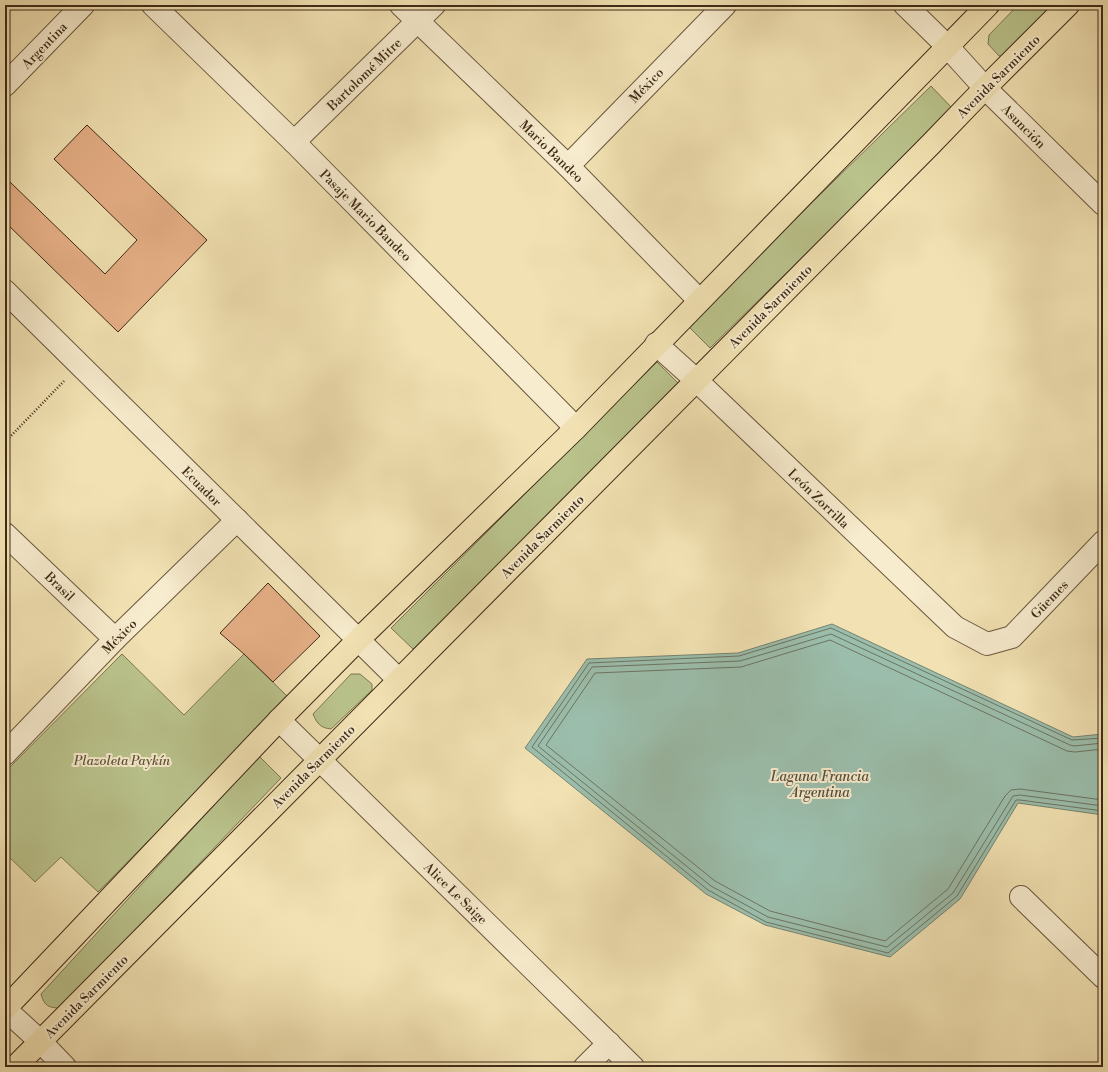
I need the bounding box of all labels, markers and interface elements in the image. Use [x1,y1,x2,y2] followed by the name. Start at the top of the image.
[18,19,71,73] street label: Argentina
[953,32,1044,122] street label: Avenida Sarmiento
[323,35,406,115] street label: Bartolomé Mitre
[626,65,667,107] street label: México
[997,101,1049,152] street label: Asunción
[516,117,587,186] street label: Mario Bandeo
[316,166,415,265] street label: Pasaje Mario Bandeo
[725,262,816,352] street label: Avenida Sarmiento
[178,463,225,510] street label: Ecuador
[784,466,853,532] street label: León Zorrilla
[497,492,588,582] street label: Avenida Sarmiento
[40,568,78,605] street label: Brasil
[1028,577,1072,622] street label: Güemes
[99,616,140,657] street label: México
[268,722,359,812] street label: Avenida Sarmiento
[73,753,171,769] park label: Plazoleta Paykín
[770,768,869,802] water label: Laguna Francia Argentina
[419,859,491,928] street label: Alice Le Saige
[41,952,132,1042] street label: Avenida Sarmiento

